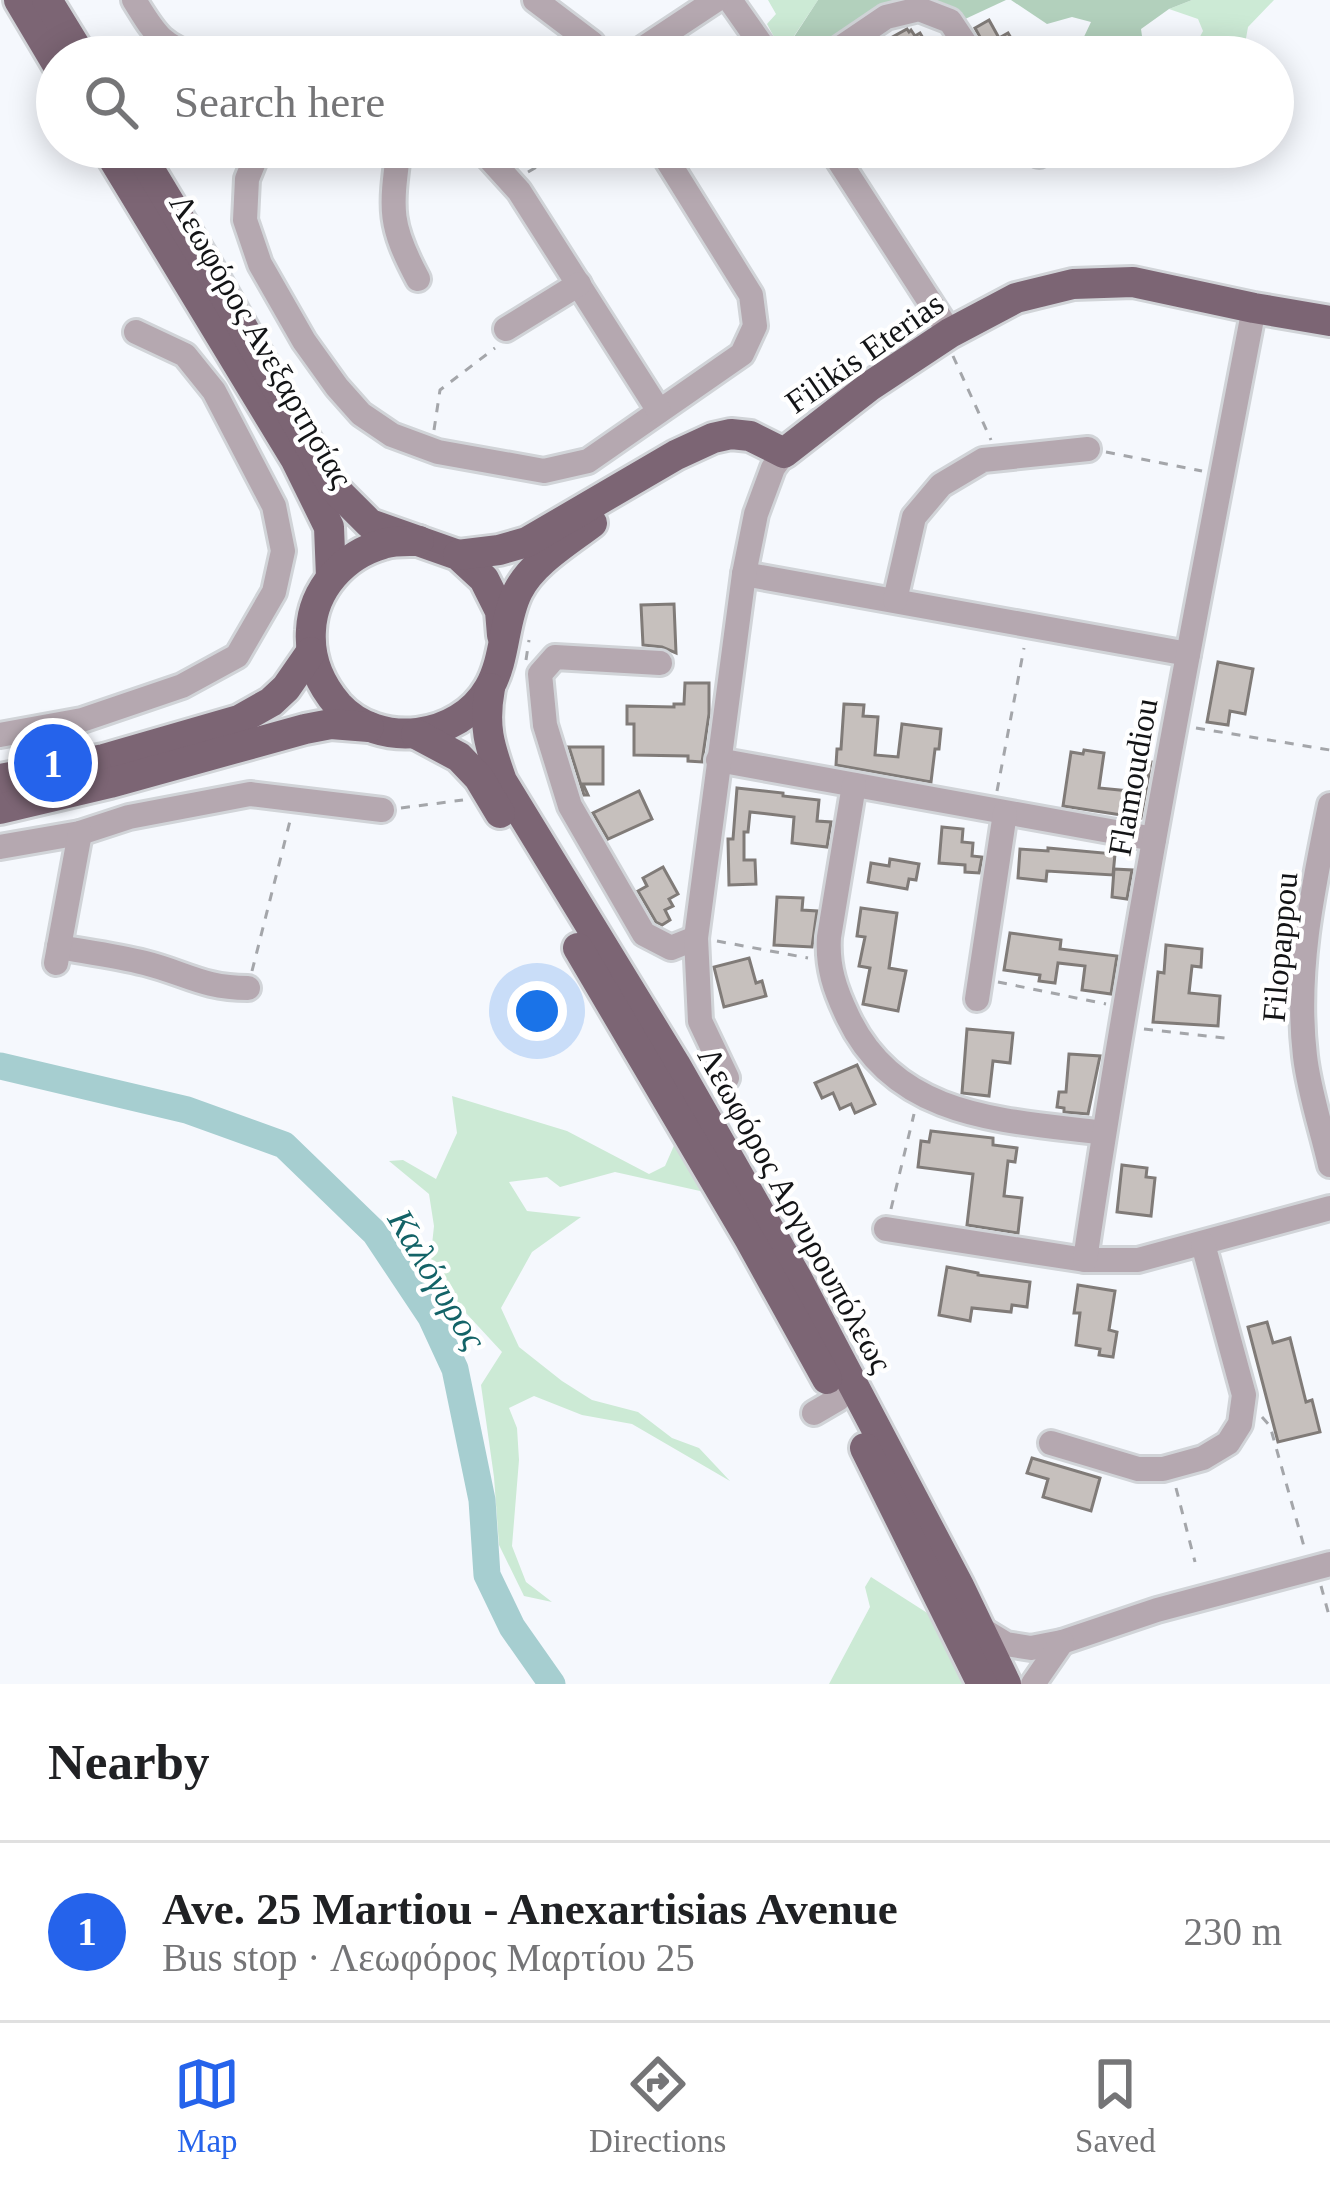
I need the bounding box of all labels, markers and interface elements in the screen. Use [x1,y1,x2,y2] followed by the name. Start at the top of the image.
[36,36,1294,168] search box
[78,69,144,135] icon: search
[174,77,385,127] text: Search here
[162,188,360,493] street label: Λεωφόρος Ανεξαρτησίας
[779,285,950,420] street label: Filikis Eterias
[1101,696,1165,859] street label: Flamoudiou
[14,718,92,808] pin: 1
[1256,871,1304,1024] street label: Filopappou
[507,981,567,1041] your location
[691,1041,900,1378] street label: Λεωφόρος Αργυρουπόλεως
[379,1201,495,1357] water label: Καλόγυρος
[48,1734,209,1790] text: Nearby
[162,1884,898,1934] text: Ave. 25 Martiou - Anexartisias Avenue
[77,1910,97,1953] text: 1
[1183,1910,1282,1953] text: 230 m
[162,1936,695,1979] text: Bus stop · Λεωφόρος Μαρτίου 25
[174,2051,240,2160] tab: Map
[589,2051,726,2160] tab: Directions
[1075,2051,1156,2160] tab: Saved

